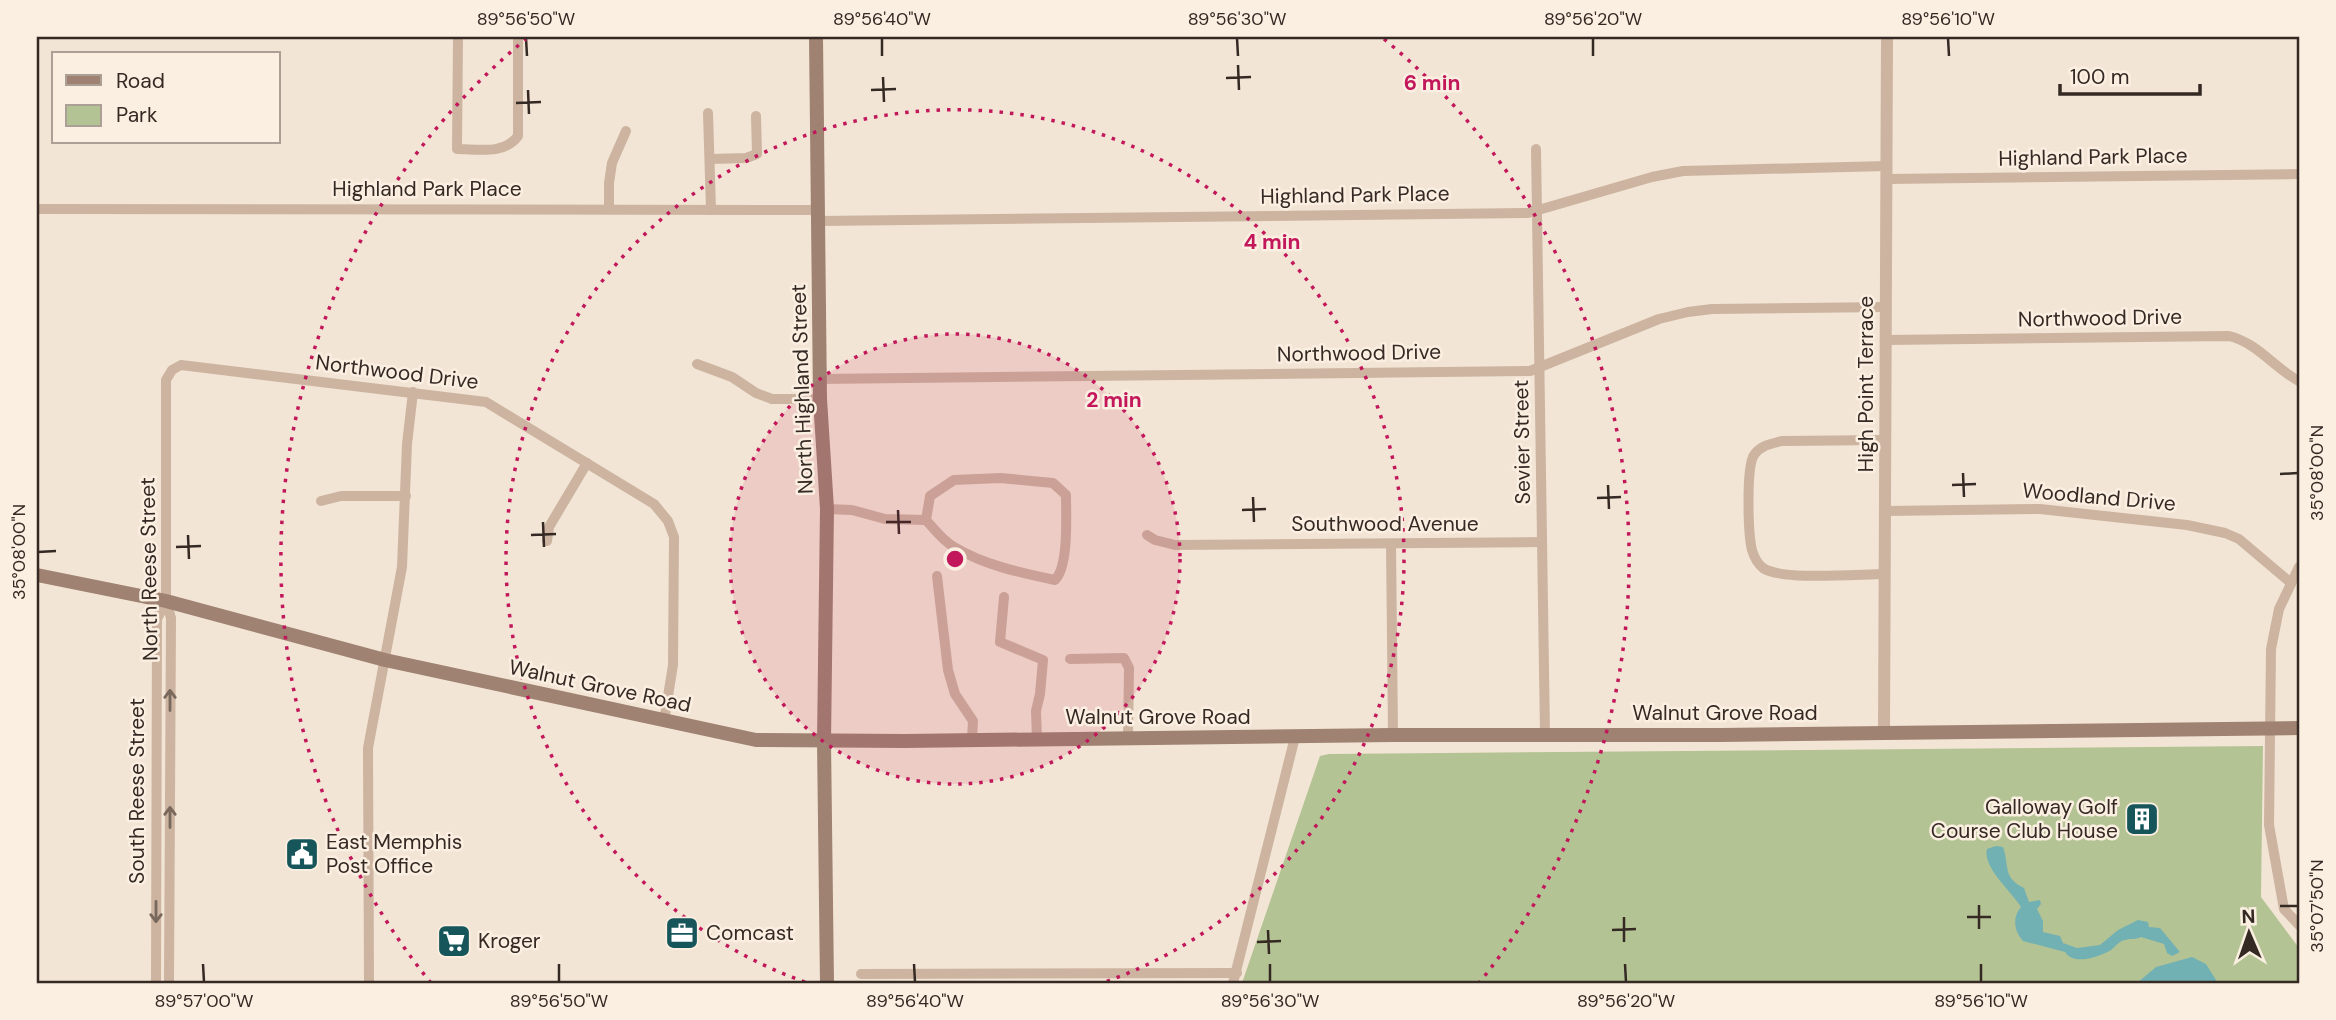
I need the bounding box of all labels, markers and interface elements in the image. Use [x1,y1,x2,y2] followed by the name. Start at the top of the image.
[477,7,575,31] text: 89°56'50"W
[833,7,931,31] text: 89°56'40"W
[1188,7,1286,31] text: 89°56'30"W
[1544,7,1642,31] text: 89°56'20"W
[1901,7,1995,31] text: 89°56'10"W
[52,52,280,144] legend
[2060,52,2200,96] scale bar
[2070,63,2130,91] text: 100 m
[116,67,165,95] text: Road
[1404,69,1460,97] text: 6 min
[116,101,158,129] text: Park
[1998,141,2188,173] street label: Highland Park Place
[332,175,522,203] street label: Highland Park Place
[1260,179,1450,211] street label: Highland Park Place
[1243,228,1301,256] text: 4 min
[784,283,820,495] street label: North Highland Street
[1852,296,1880,472] street label: High Point Terrace
[2018,303,2182,333] street label: Northwood Drive
[1277,338,1441,368] street label: Northwood Drive
[314,348,480,396] street label: Northwood Drive
[1507,379,1537,505] street label: Sevier Street
[1086,386,1142,414] text: 2 min
[2305,425,2329,521] text: 35°08'00"N
[2021,476,2177,518] street label: Woodland Drive
[133,477,165,661] street label: North Reese Street
[7,504,31,600] text: 35°08'00"N
[1291,510,1479,538] street label: Southwood Avenue
[943,547,967,571] centre of rings
[506,653,694,719] street label: Walnut Grove Road
[163,689,177,712] one-way arrow
[123,698,151,884] street label: South Reese Street
[1632,699,1818,727] street label: Walnut Grove Road
[1065,703,1251,731] street label: Walnut Grove Road
[1931,793,2118,845] place label: Galloway Golf Course Club House
[2123,800,2161,838] building icon: Galloway Golf Course Club House
[163,806,177,829] one-way arrow
[326,828,462,880] place label: East Memphis Post Office
[283,835,321,873] public building icon: East Memphis Post Office
[2305,859,2329,953] text: 35°07'50"N
[2214,898,2284,968] north arrow
[149,900,163,923] one-way arrow
[2241,904,2256,929] text: N
[663,914,701,952] office icon: Comcast
[706,919,794,947] place label: Comcast
[435,922,473,960] supermarket icon: Kroger
[478,927,541,955] place label: Kroger
[155,989,253,1013] text: 89°57'00"W
[510,989,608,1013] text: 89°56'50"W
[866,989,964,1013] text: 89°56'40"W
[1221,989,1319,1013] text: 89°56'30"W
[1577,989,1675,1013] text: 89°56'20"W
[1934,989,2028,1013] text: 89°56'10"W

